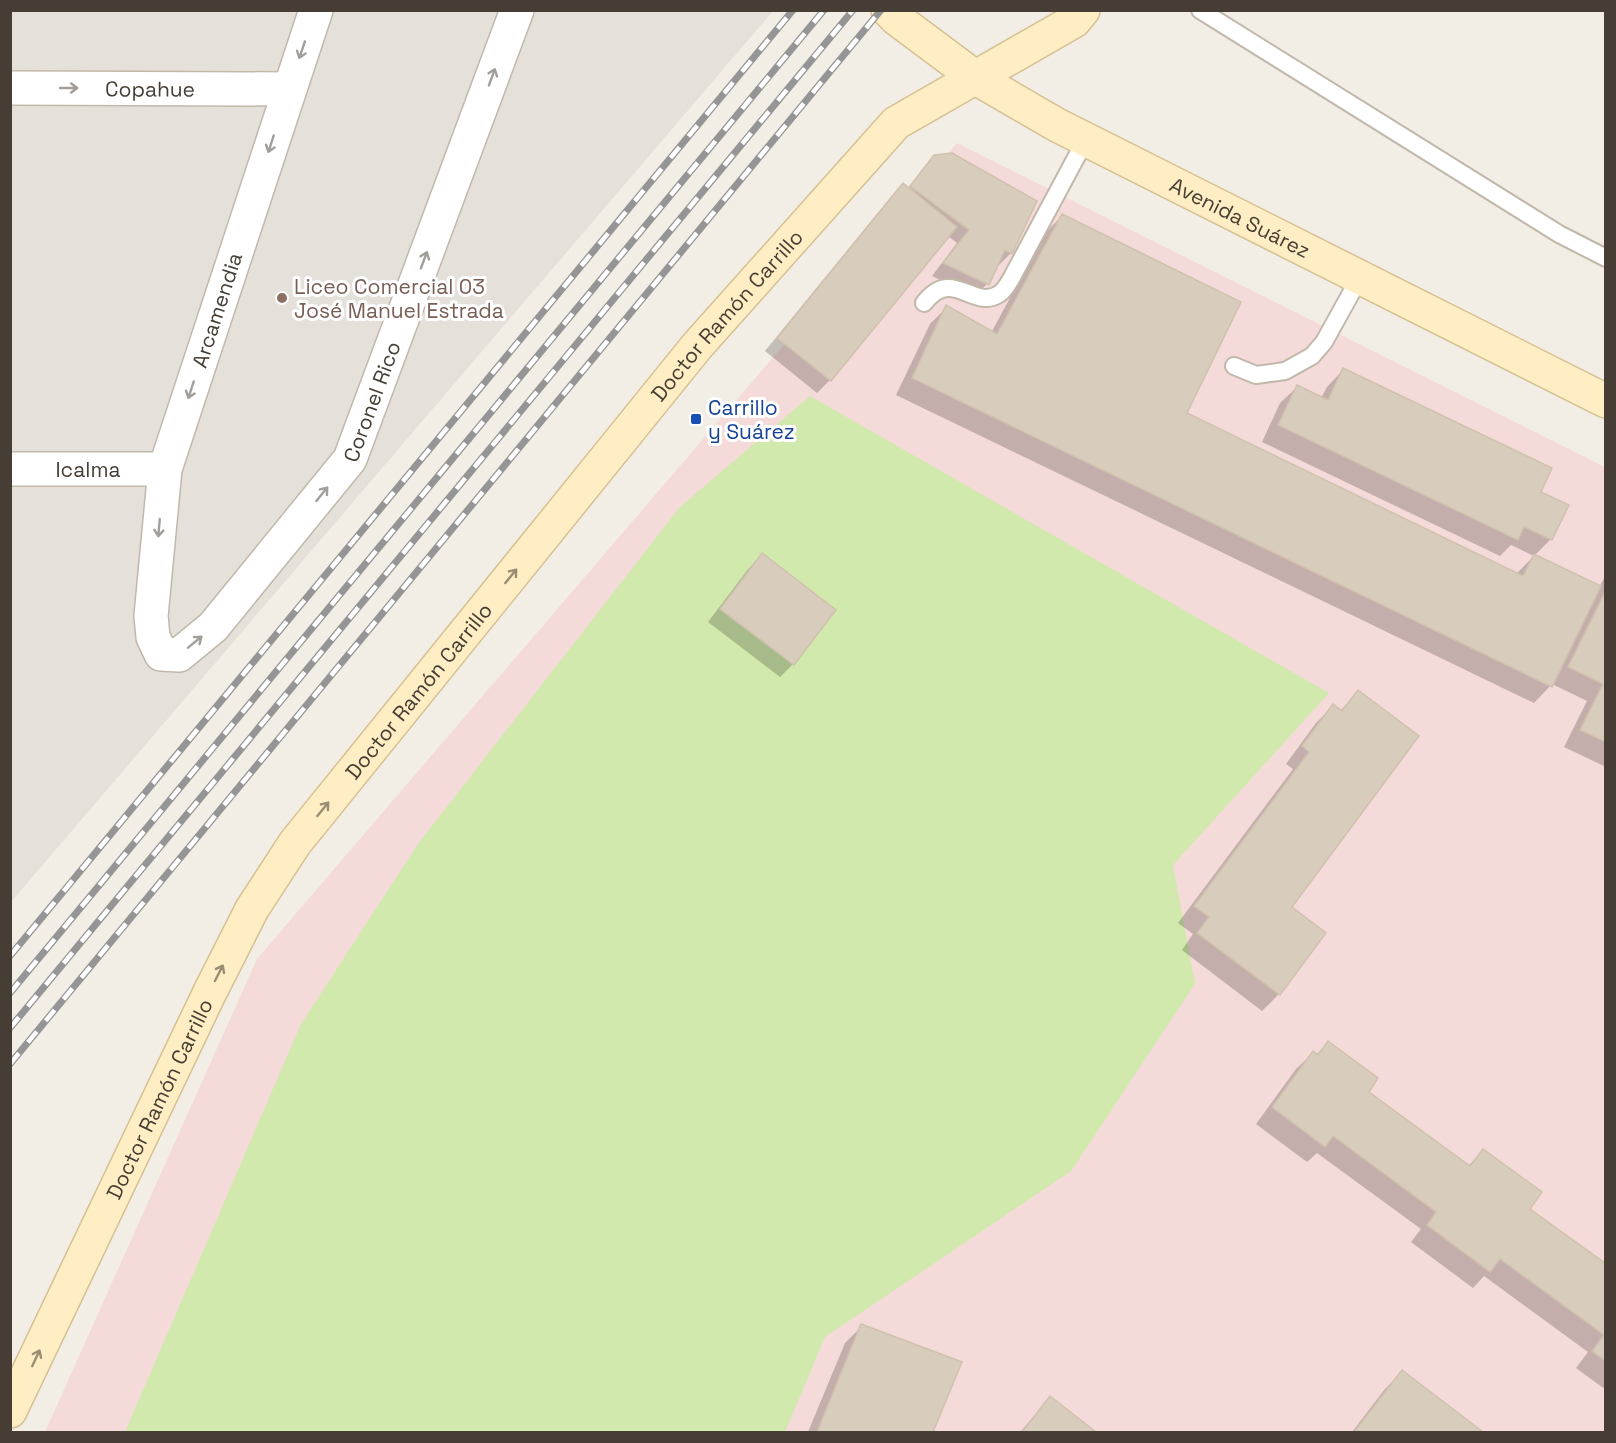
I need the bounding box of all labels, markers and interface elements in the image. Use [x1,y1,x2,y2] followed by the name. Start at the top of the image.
[296,40,307,59] one-way arrow
[488,68,499,87] one-way arrow
[105,75,195,102] street label: Copahue
[58,82,78,94] one-way arrow
[264,134,275,153] one-way arrow
[1165,171,1315,264] street label: Avenida Suárez
[644,223,808,407] street label: Doctor Ramón Carrillo
[186,249,248,371] street label: Arcamendia
[420,251,431,269] one-way arrow
[294,273,504,324] place label: Liceo Comercial 03 José Manuel Estrada
[275,291,289,305] marker: Liceo Comercial 03 José Manuel Estrada
[337,337,406,466] street label: Coronel Rico
[185,380,196,399] one-way arrow
[708,394,795,445] place label: Carrillo y Suárez
[689,412,703,426] marker: Carrillo y Suárez
[55,456,121,483] street label: Icalma
[315,486,328,502] one-way arrow
[153,517,164,537] one-way arrow
[505,568,518,584] one-way arrow
[339,597,498,784] street label: Doctor Ramón Carrillo
[187,635,202,649] one-way arrow
[316,801,329,817] one-way arrow
[214,965,225,983] one-way arrow
[100,994,218,1203] street label: Doctor Ramón Carrillo
[30,1349,42,1367] one-way arrow

